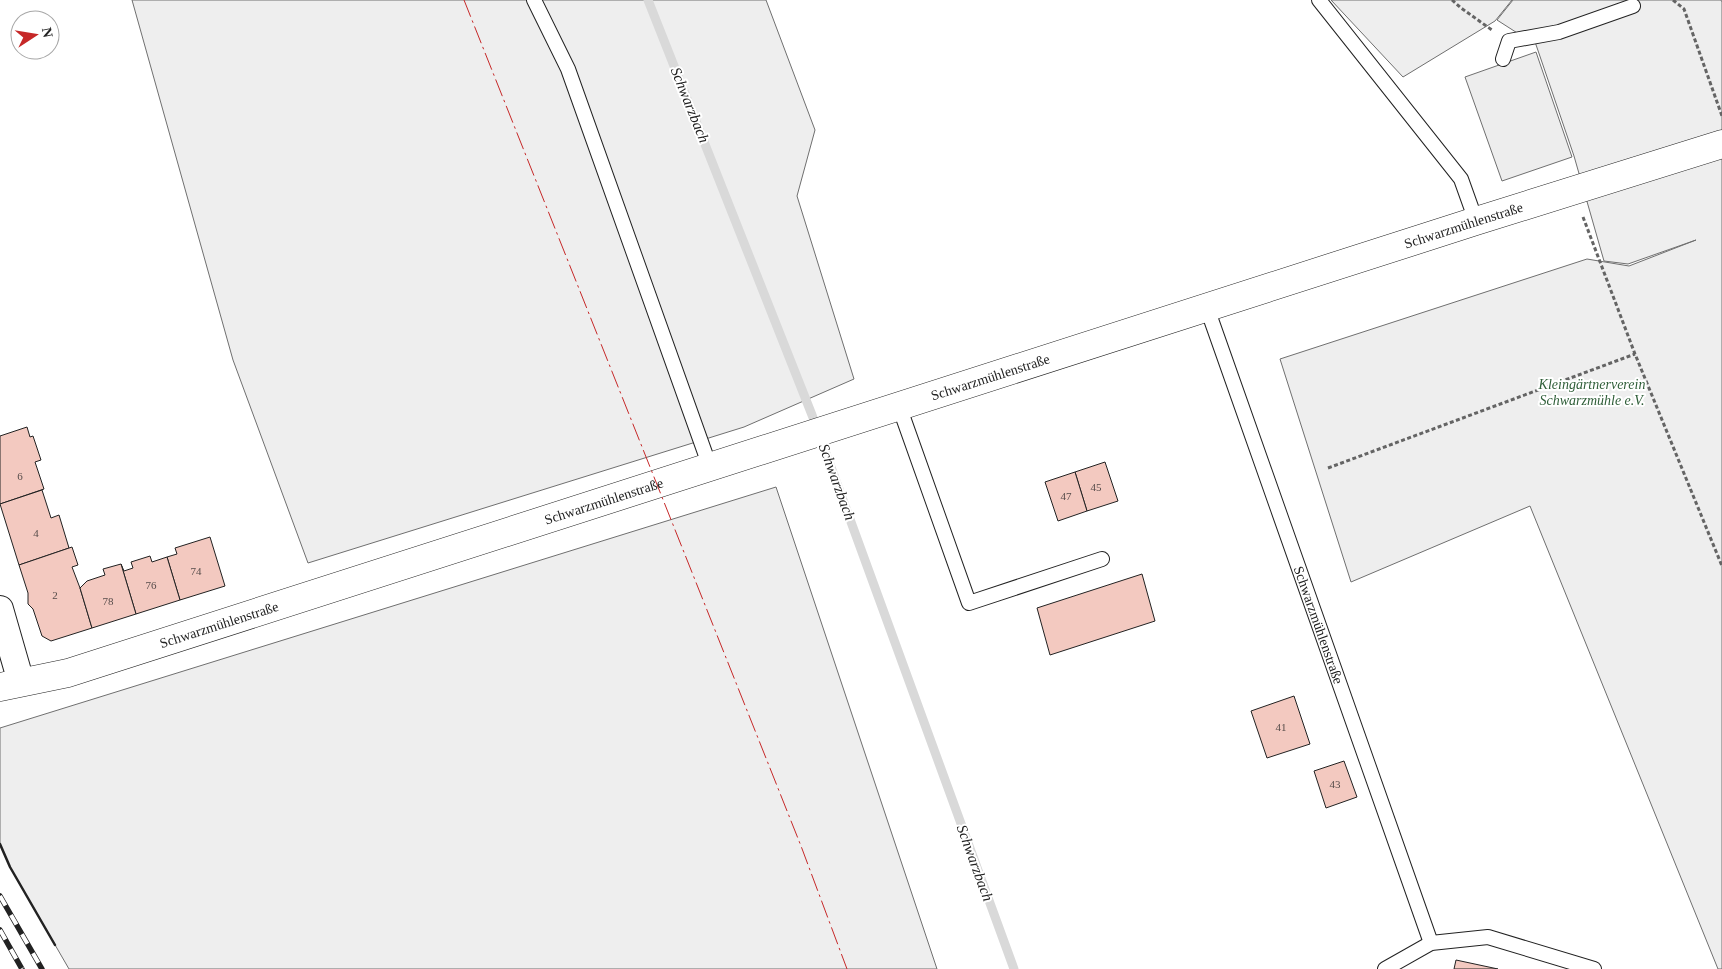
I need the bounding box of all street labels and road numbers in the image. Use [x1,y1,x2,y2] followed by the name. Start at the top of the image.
[1402,199,1525,251] street label: Schwarzmühlenstraße
[929,351,1051,403] street label: Schwarzmühlenstraße
[542,475,665,527] street label: Schwarzmühlenstraße
[1291,564,1346,686] street label: Schwarzmühlenstraße
[158,598,280,651] street label: Schwarzmühlenstraße

